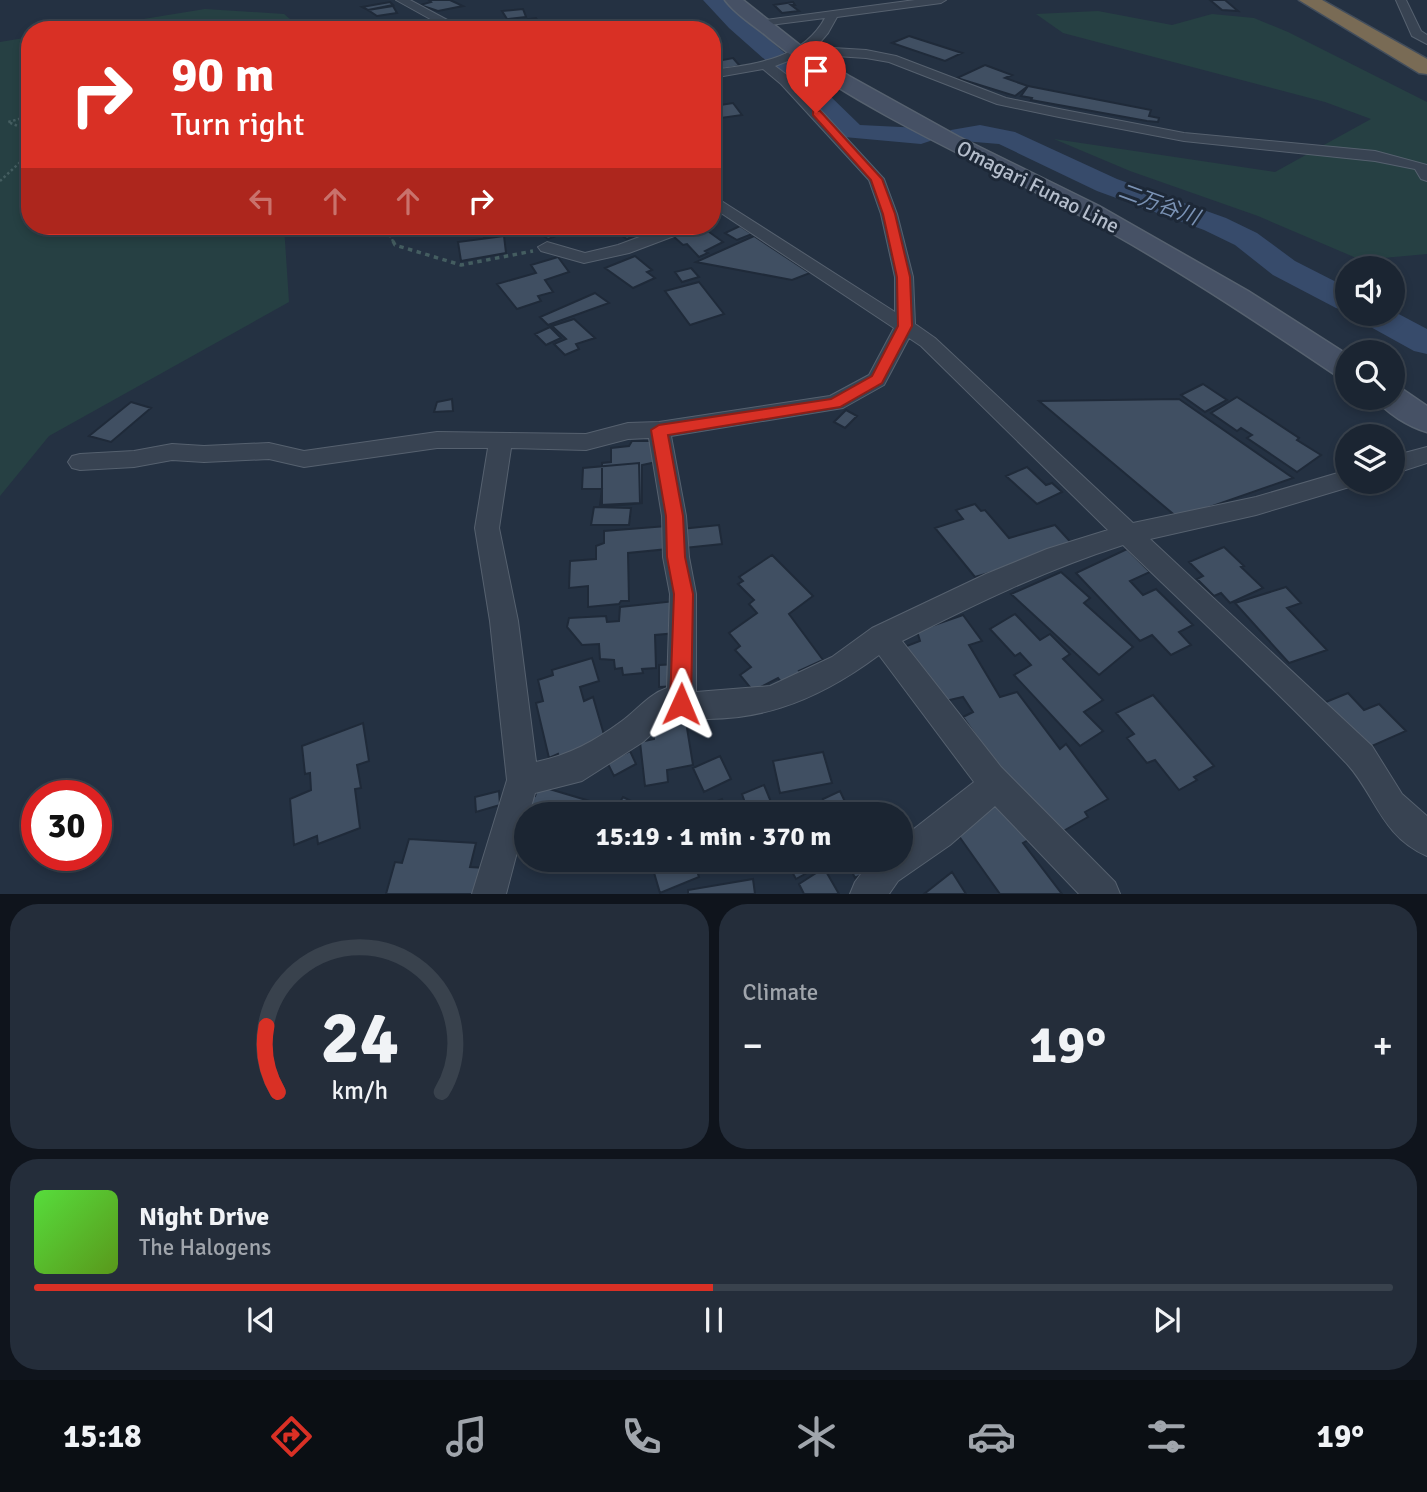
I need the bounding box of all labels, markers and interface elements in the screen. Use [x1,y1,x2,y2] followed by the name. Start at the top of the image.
[786,41,846,113] pin
[171,45,274,105] text: 90 m
[56,49,147,140] icon: right
[797,52,835,90] icon: arrive
[171,105,304,144] text: Turn right
[952,135,1124,239] street label: Omagari Funao Line
[1115,177,1205,231] water label: 二万谷川
[243,182,281,220] icon: left
[316,182,354,220] icon: ahead
[389,182,427,220] icon: ahead
[462,182,500,220] icon: right
[1335,256,1405,494] map controls
[1335,256,1405,326] button: sound
[1335,340,1405,410] button: search
[1335,424,1405,494] button: layers
[644,667,718,741] position arrow
[21,780,112,871] speed limit sign: 30
[596,821,831,853] text: 15:19 · 1 min · 370 m
[743,978,818,1007] text: Climate
[320,995,399,1084] text: 24
[1029,1013,1106,1077] text: 19°
[743,1022,763,1069] text: −
[1372,1022,1393,1069] text: +
[331,1075,388,1106] text: km/h
[139,1201,269,1233] text: Night Drive
[139,1233,271,1262] text: The Halogens
[242,1301,280,1339] icon: previous
[695,1301,733,1339] icon: pause
[1148,1301,1186,1339] icon: next
[267,1412,316,1461] icon: directions
[442,1412,491,1461] icon: music
[617,1412,666,1461] icon: phone
[792,1412,841,1461] icon: climate
[967,1412,1016,1461] icon: car
[1142,1412,1191,1461] icon: filters
[63,1417,141,1456] text: 15:18
[1317,1417,1364,1456] text: 19°

